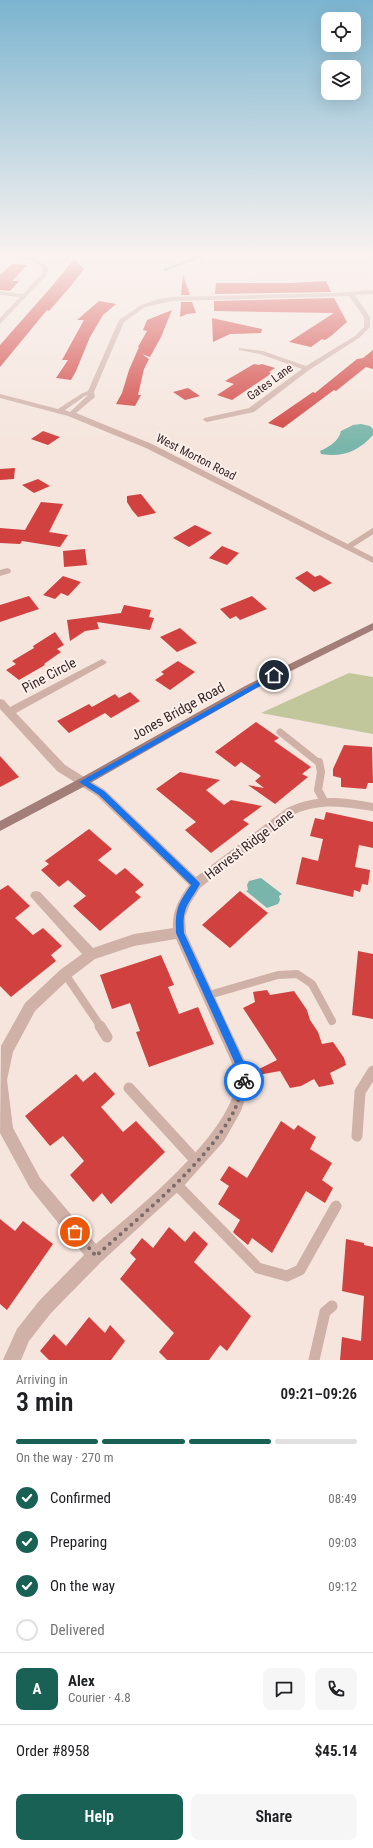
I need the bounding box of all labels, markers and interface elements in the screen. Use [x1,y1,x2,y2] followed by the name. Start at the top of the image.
[321,12,361,100] map controls
[321,12,361,52] button: locate
[321,60,361,100] button: layers
[244,361,296,403] street label: Gates Lane
[154,431,238,483] street label: West Morton Road
[19,654,79,696] street label: Pine Circle
[257,658,291,692] pin
[263,664,285,686] icon: home
[129,679,227,743] street label: Jones Bridge Road
[201,805,297,883] street label: Harvest Ridge Lane
[224,1061,264,1101] courier
[233,1070,255,1092] icon: bike
[58,1215,92,1249] pin
[64,1221,86,1243] icon: bag
[16,1372,68,1387] text: Arriving in
[280,1385,357,1403] text: 09:21–09:26
[16,1387,74,1417] text: 3 min
[16,1450,113,1465] text: On the way · 270 m
[16,1487,38,1509] icon: check
[50,1489,111,1507] text: Confirmed
[328,1491,357,1506] text: 08:49
[16,1531,38,1553] icon: check
[50,1533,107,1551] text: Preparing
[328,1535,357,1550] text: 09:03
[16,1575,38,1597] icon: check
[50,1577,115,1595] text: On the way
[328,1579,357,1594] text: 09:12
[50,1621,105,1639] text: Delivered
[263,1668,305,1710] button: chat
[315,1668,357,1710] button: phone
[68,1672,95,1690] text: Alex
[33,1680,41,1698] text: A
[68,1690,131,1705] text: Courier · 4.8
[16,1742,90,1760] text: Order #8958
[315,1742,357,1760] text: $45.14
[16,1794,183,1840] button: Help
[191,1794,357,1840] button: Share

